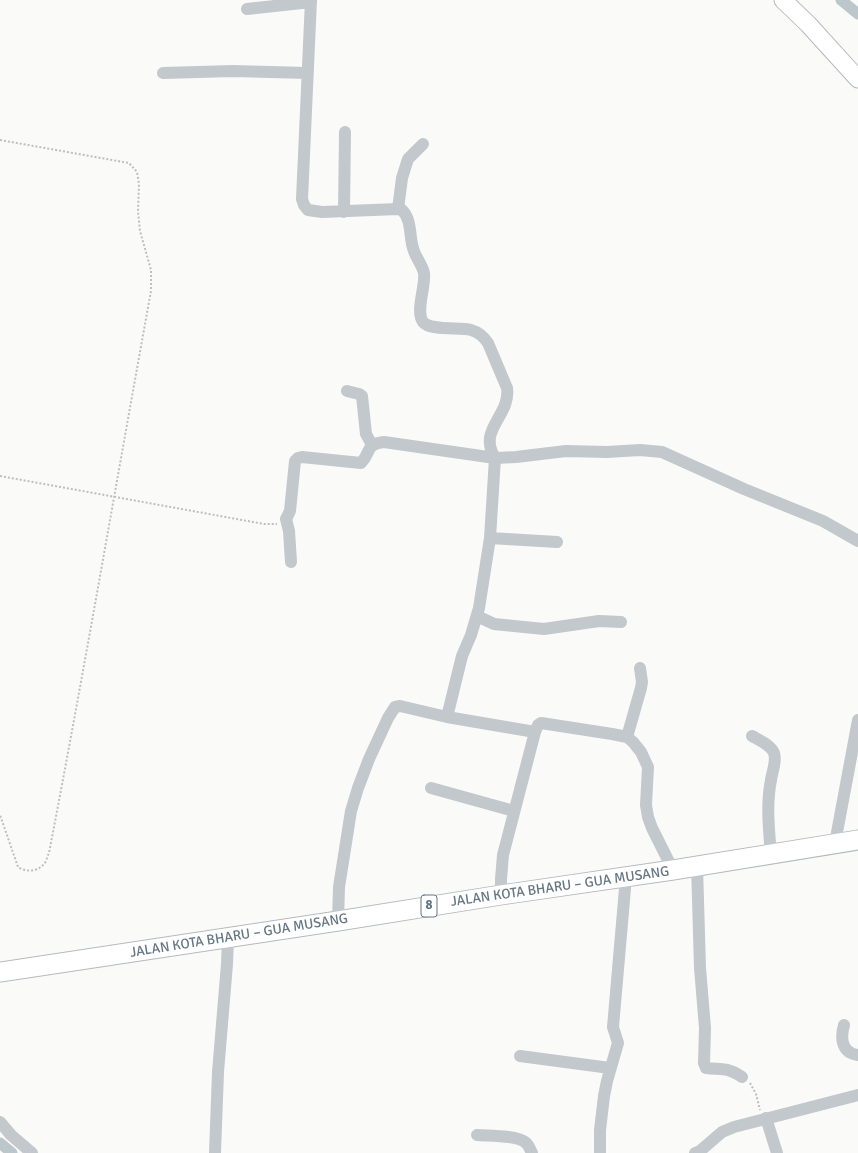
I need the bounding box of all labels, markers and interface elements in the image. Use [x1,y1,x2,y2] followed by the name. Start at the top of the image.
[450,863,670,911] street label: JALAN KOTA BHARU – GUA MUSANG
[421,895,437,917] road number: 8
[129,910,349,962] street label: JALAN KOTA BHARU – GUA MUSANG

